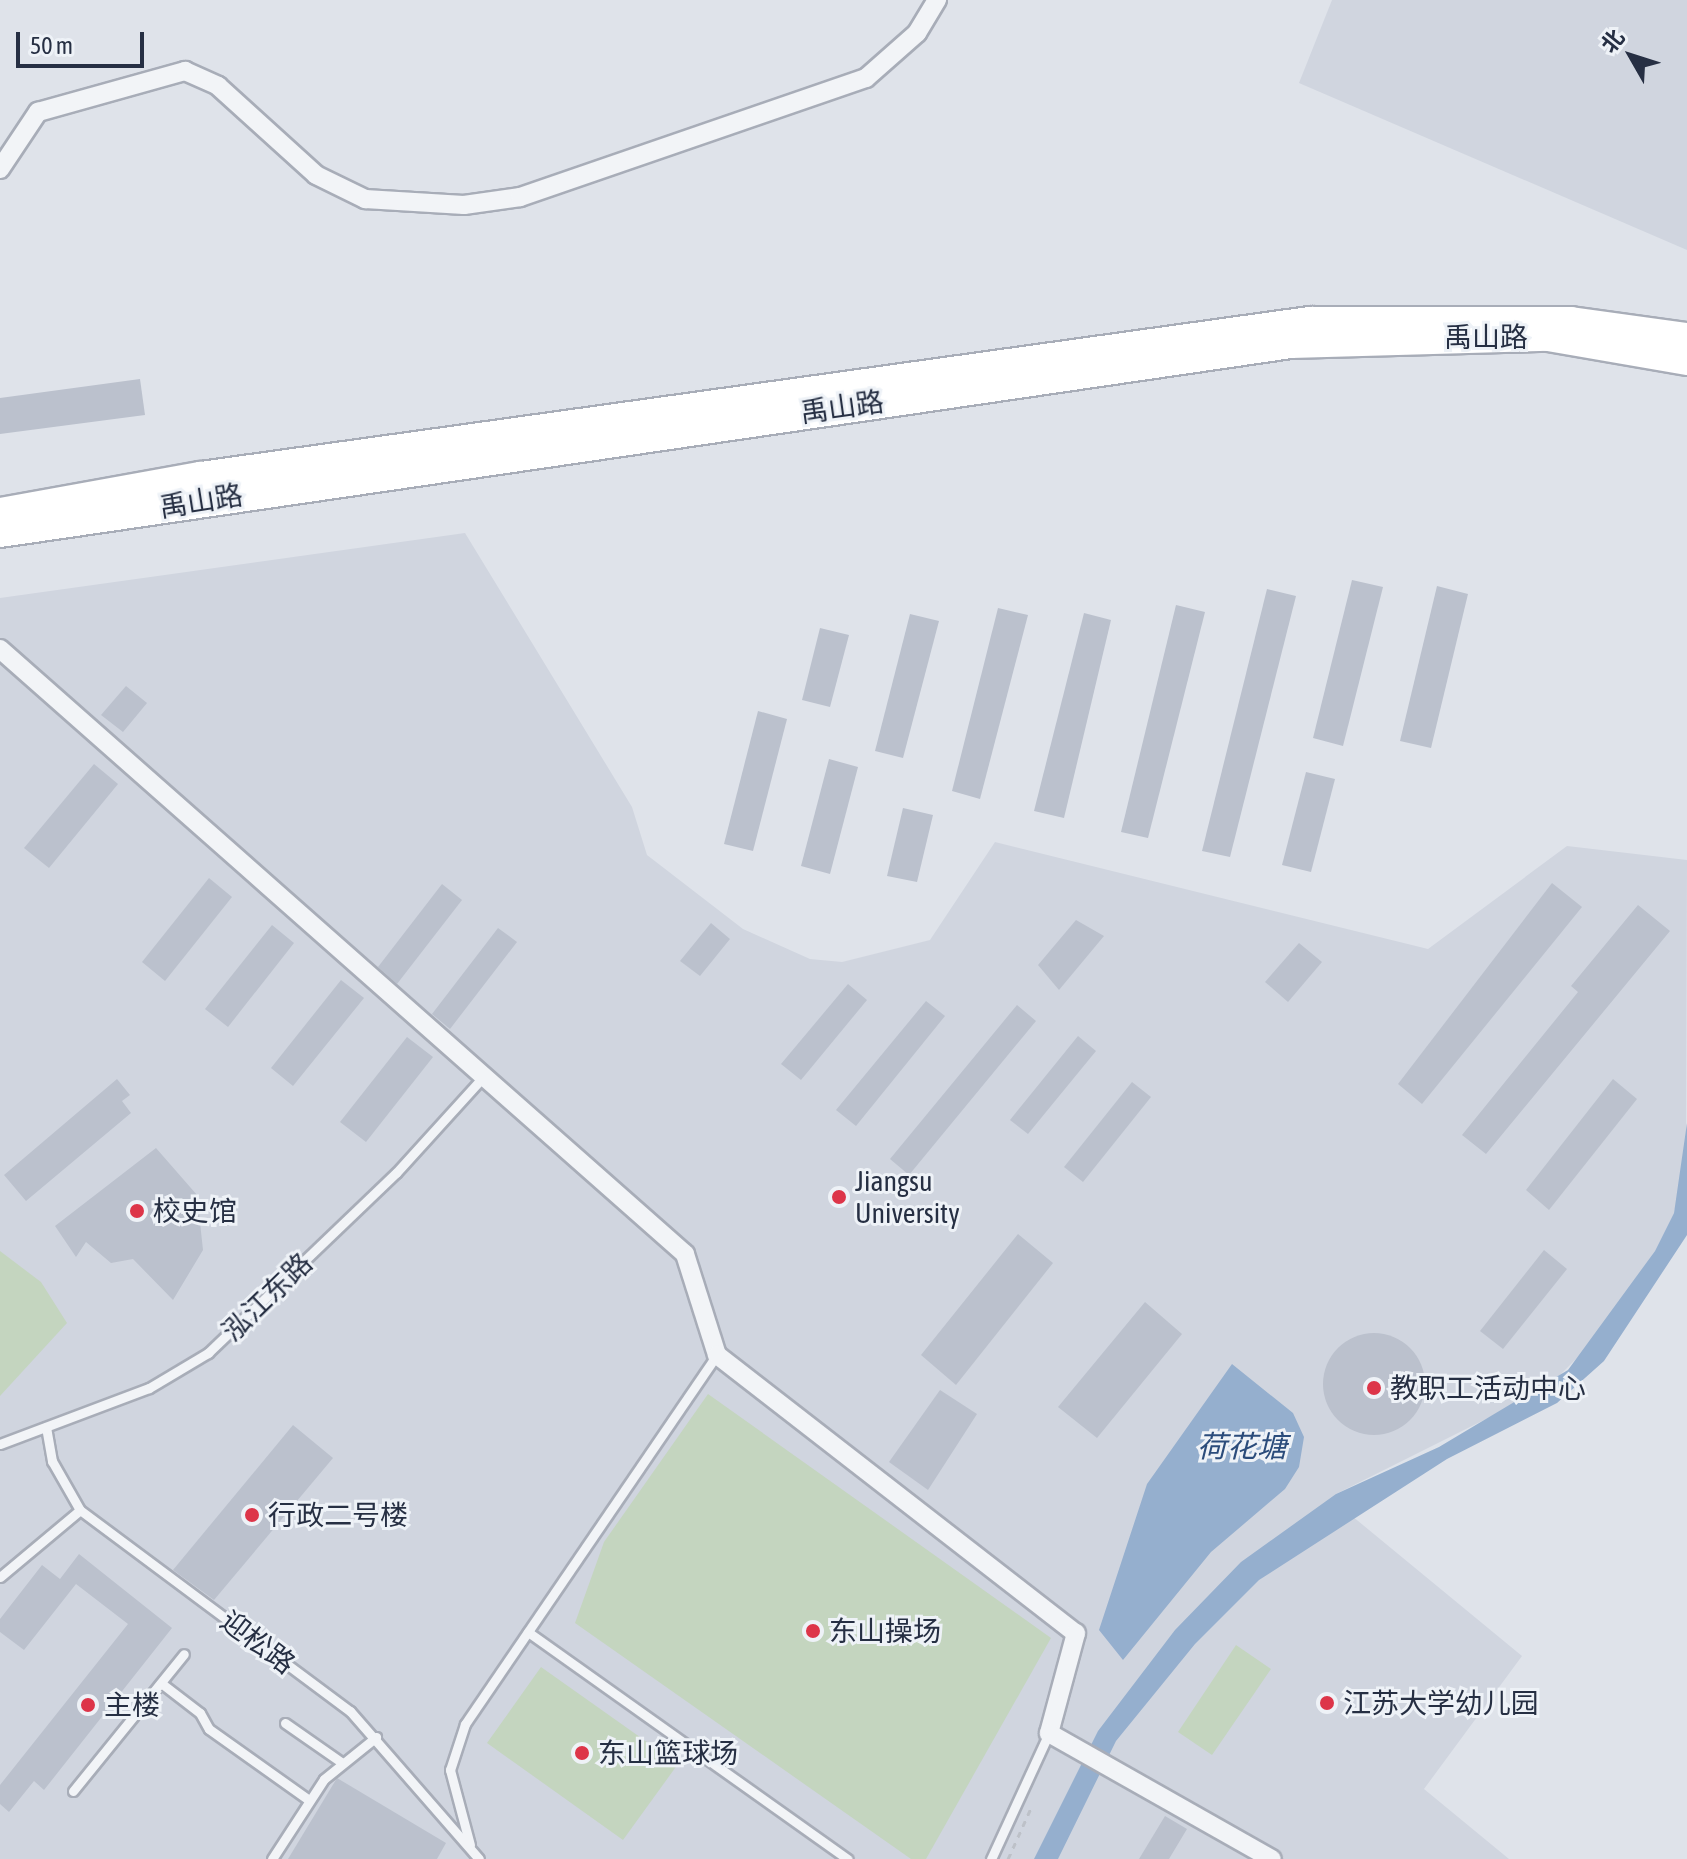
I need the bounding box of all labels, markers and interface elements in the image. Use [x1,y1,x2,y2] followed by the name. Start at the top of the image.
[20,16,148,66] scale bar
[1591,16,1671,96] north arrow
[1595,24,1629,58] text: 北
[30,32,73,59] text: 50 m
[1444,320,1528,354] street label: 禹山路
[798,385,886,429] street label: 禹山路
[157,478,245,524] street label: 禹山路
[855,1164,960,1230] place label: Jiangsu University
[830,1188,848,1206] marker: Jiangsu University
[153,1194,237,1228] place label: 校史馆
[128,1202,146,1220] marker: 校史馆
[215,1246,319,1348] street label: 泓江东路
[1390,1371,1586,1405] place label: 教职工活动中心
[1365,1379,1383,1397] marker: 教职工活动中心
[1197,1428,1287,1464] water label: 荷花塘
[268,1498,408,1532] place label: 行政二号楼
[243,1506,261,1524] marker: 行政二号楼
[214,1603,302,1681] street label: 迎松路
[829,1614,941,1648] place label: 东山操场
[804,1622,822,1640] marker: 东山操场
[1343,1686,1539,1720] place label: 江苏大学幼儿园
[104,1688,160,1722] place label: 主楼
[1318,1694,1336,1712] marker: 江苏大学幼儿园
[79,1696,97,1714] marker: 主楼
[598,1736,738,1770] place label: 东山篮球场
[573,1744,591,1762] marker: 东山篮球场

